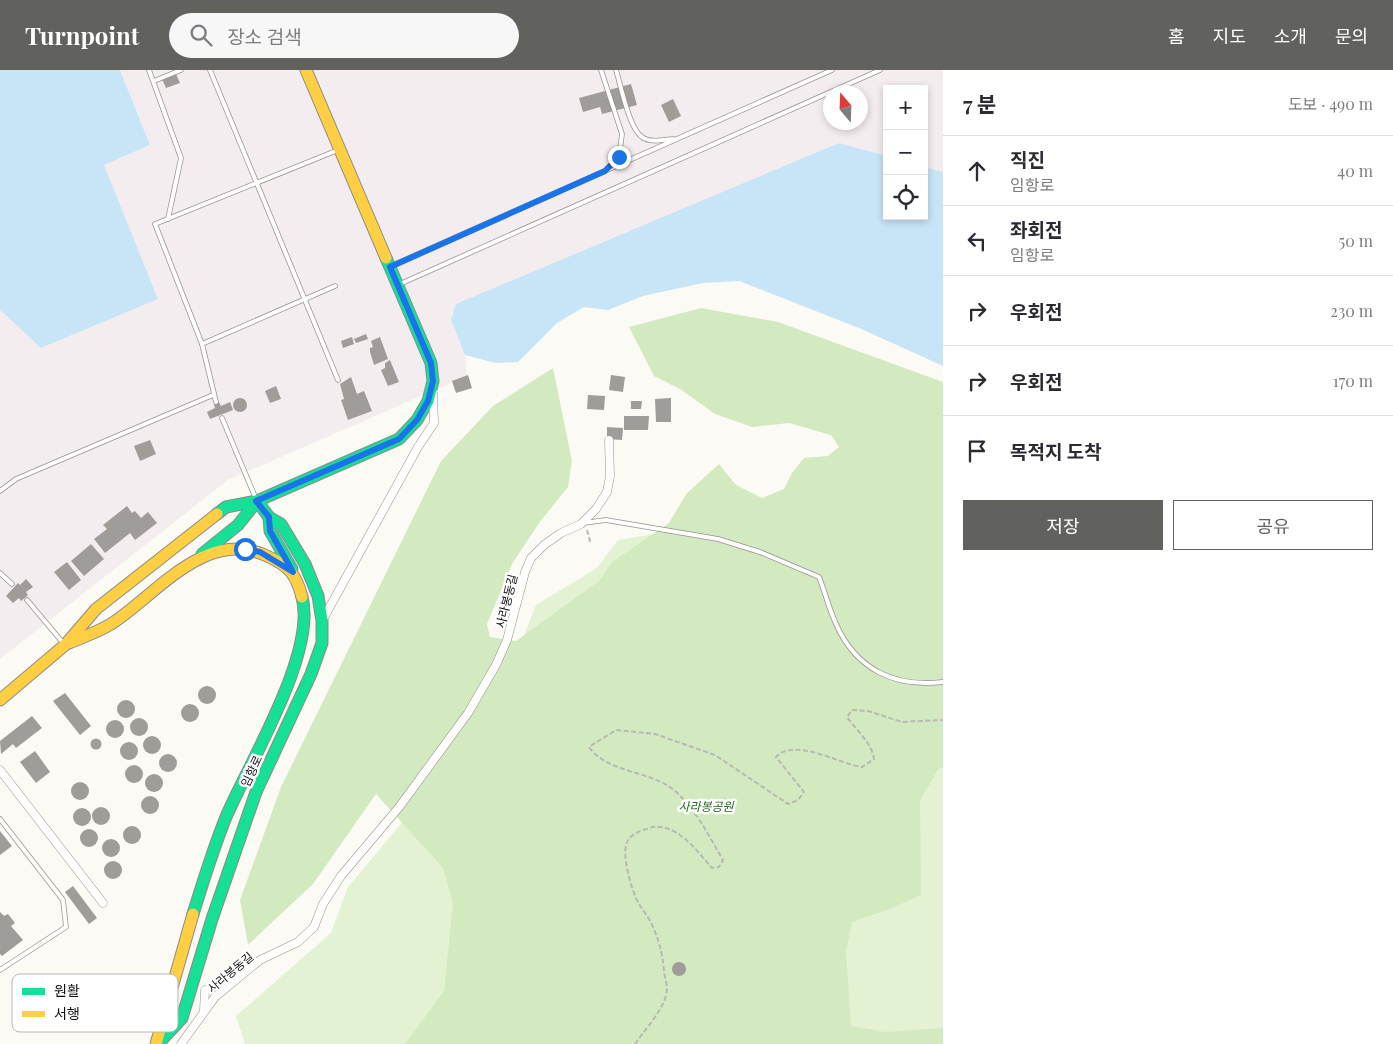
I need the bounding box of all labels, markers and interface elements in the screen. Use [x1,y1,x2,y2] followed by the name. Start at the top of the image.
[169,13,519,58] search box
[25,19,139,51] text: Turnpoint
[187,21,215,49] icon: search
[227,23,302,49] text: 장소 검색
[1168,24,1185,48] text: 홈
[1213,24,1246,48] text: 지도
[1274,24,1307,48] text: 소개
[1335,24,1368,48] text: 문의
[823,85,868,130] north arrow
[883,85,928,220] map controls
[883,85,928,130] button: +
[963,89,996,117] text: 7 분
[1288,93,1373,114] text: 도보 · 490 m
[883,130,928,175] button: −
[608,146,631,169] route end
[1010,146,1045,172] text: 직진
[963,157,991,185] icon: ahead
[1337,160,1373,181] text: 40 m
[1010,174,1054,195] text: 임항로
[883,175,928,220] button: locate
[1010,216,1062,242] text: 좌회전
[963,227,991,255] icon: left
[1339,230,1373,251] text: 50 m
[1010,244,1054,265] text: 임항로
[963,297,991,325] icon: right
[1010,298,1062,324] text: 우회전
[1330,300,1373,321] text: 230 m
[963,367,991,395] icon: right
[1010,368,1062,394] text: 우회전
[1333,370,1373,391] text: 170 m
[963,437,991,465] icon: arrive
[1010,438,1102,464] text: 목적지 도착
[963,500,1163,550] button: 저장
[1173,500,1373,550] button: 공유
[234,538,257,561] route start
[492,572,520,630] street label: 사라봉동길
[237,753,265,789] street label: 임항로
[678,798,735,814] park label: 사라봉공원
[204,948,256,996] street label: 사라봉동길
[12,974,178,1032] legend
[54,981,80,1000] text: 원활
[54,1004,80,1023] text: 서행

